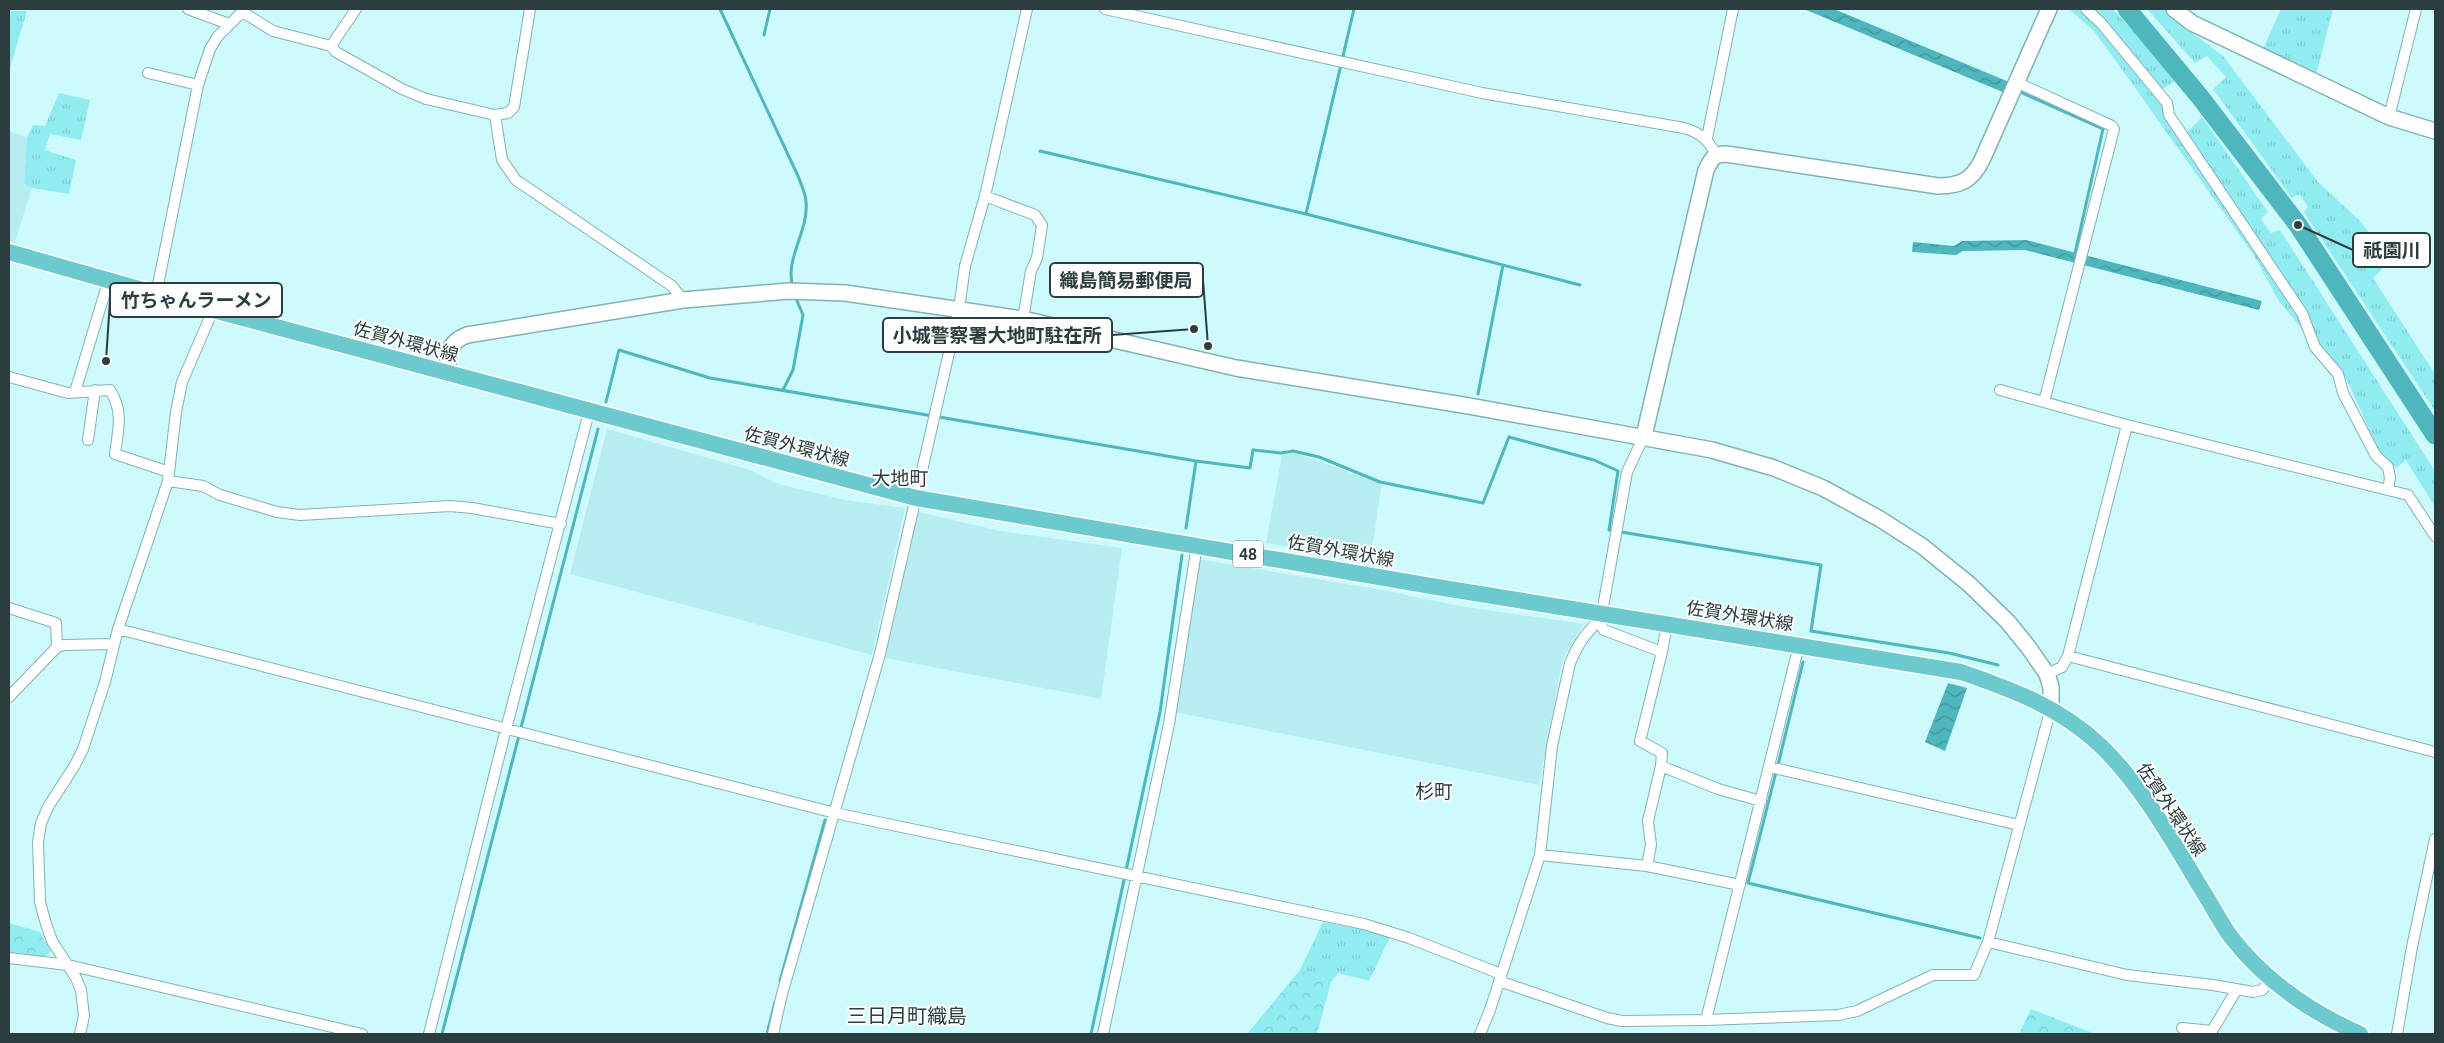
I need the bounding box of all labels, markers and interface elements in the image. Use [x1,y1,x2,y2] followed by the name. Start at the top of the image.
[2353,233,2430,267] callout: 祇園川
[2363,239,2421,261] text: 祇園川
[1050,263,1203,297] callout: 織島簡易郵便局
[1059,269,1193,291] text: 織島簡易郵便局
[110,283,282,317] callout: 竹ちゃんラーメン
[120,289,272,311] text: 竹ちゃんラーメン
[351,317,461,365] street label: 佐賀外環状線
[883,318,1112,352] callout: 小城警察署大地町駐在所
[892,324,1102,346] text: 小城警察署大地町駐在所
[742,422,852,470] street label: 佐賀外環状線
[871,467,929,489] district label: 大地町
[1286,531,1396,569] street label: 佐賀外環状線
[1233,540,1263,568] road number: 48
[1685,597,1795,633] street label: 佐賀外環状線
[2134,759,2210,859] street label: 佐賀外環状線
[1415,780,1453,802] district label: 杉町
[847,1004,967,1027] district label: 三日月町織島

